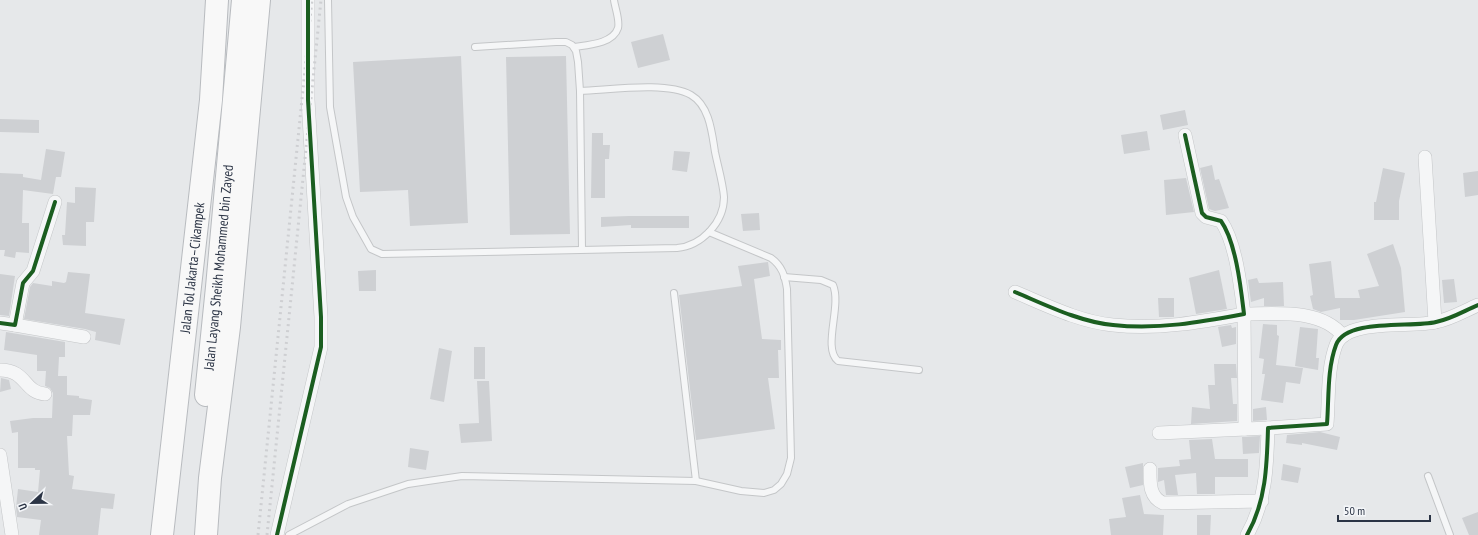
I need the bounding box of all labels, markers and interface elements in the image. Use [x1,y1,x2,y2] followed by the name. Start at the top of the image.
[199,164,237,372] street label: Jalan Layang Sheikh Mohammed bin Zayed
[176,201,208,335] street label: Jalan Tol Jakarta–Cikampek
[12,483,52,523] north arrow
[1338,497,1430,523] scale bar
[15,501,30,512] text: U
[1344,503,1365,518] text: 50 m

